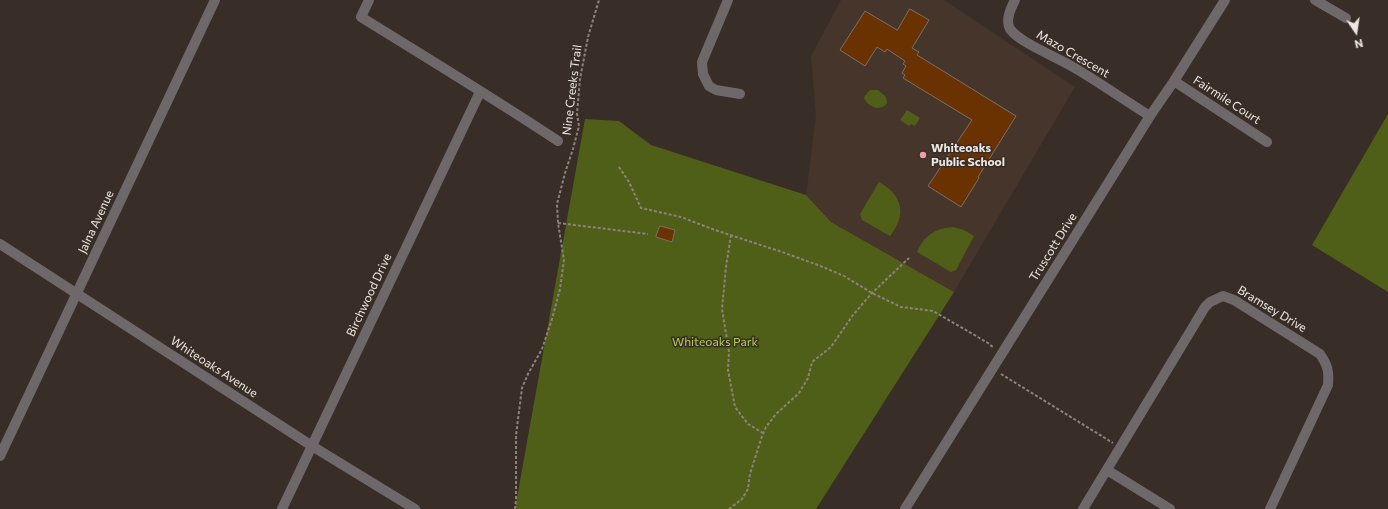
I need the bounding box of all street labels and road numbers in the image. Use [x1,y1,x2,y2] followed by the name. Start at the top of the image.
[1034,27,1112,81] street label: Mazo Crescent
[559,44,585,136] street label: Nine Creeks Trail
[1190,73,1264,127] street label: Fairmile Court
[75,188,117,256] street label: Jalna Avenue
[1026,210,1080,284] street label: Truscott Drive
[343,251,395,339] street label: Birchwood Drive
[1235,283,1309,335] street label: Bramsey Drive
[168,333,260,401] street label: Whiteoaks Avenue

